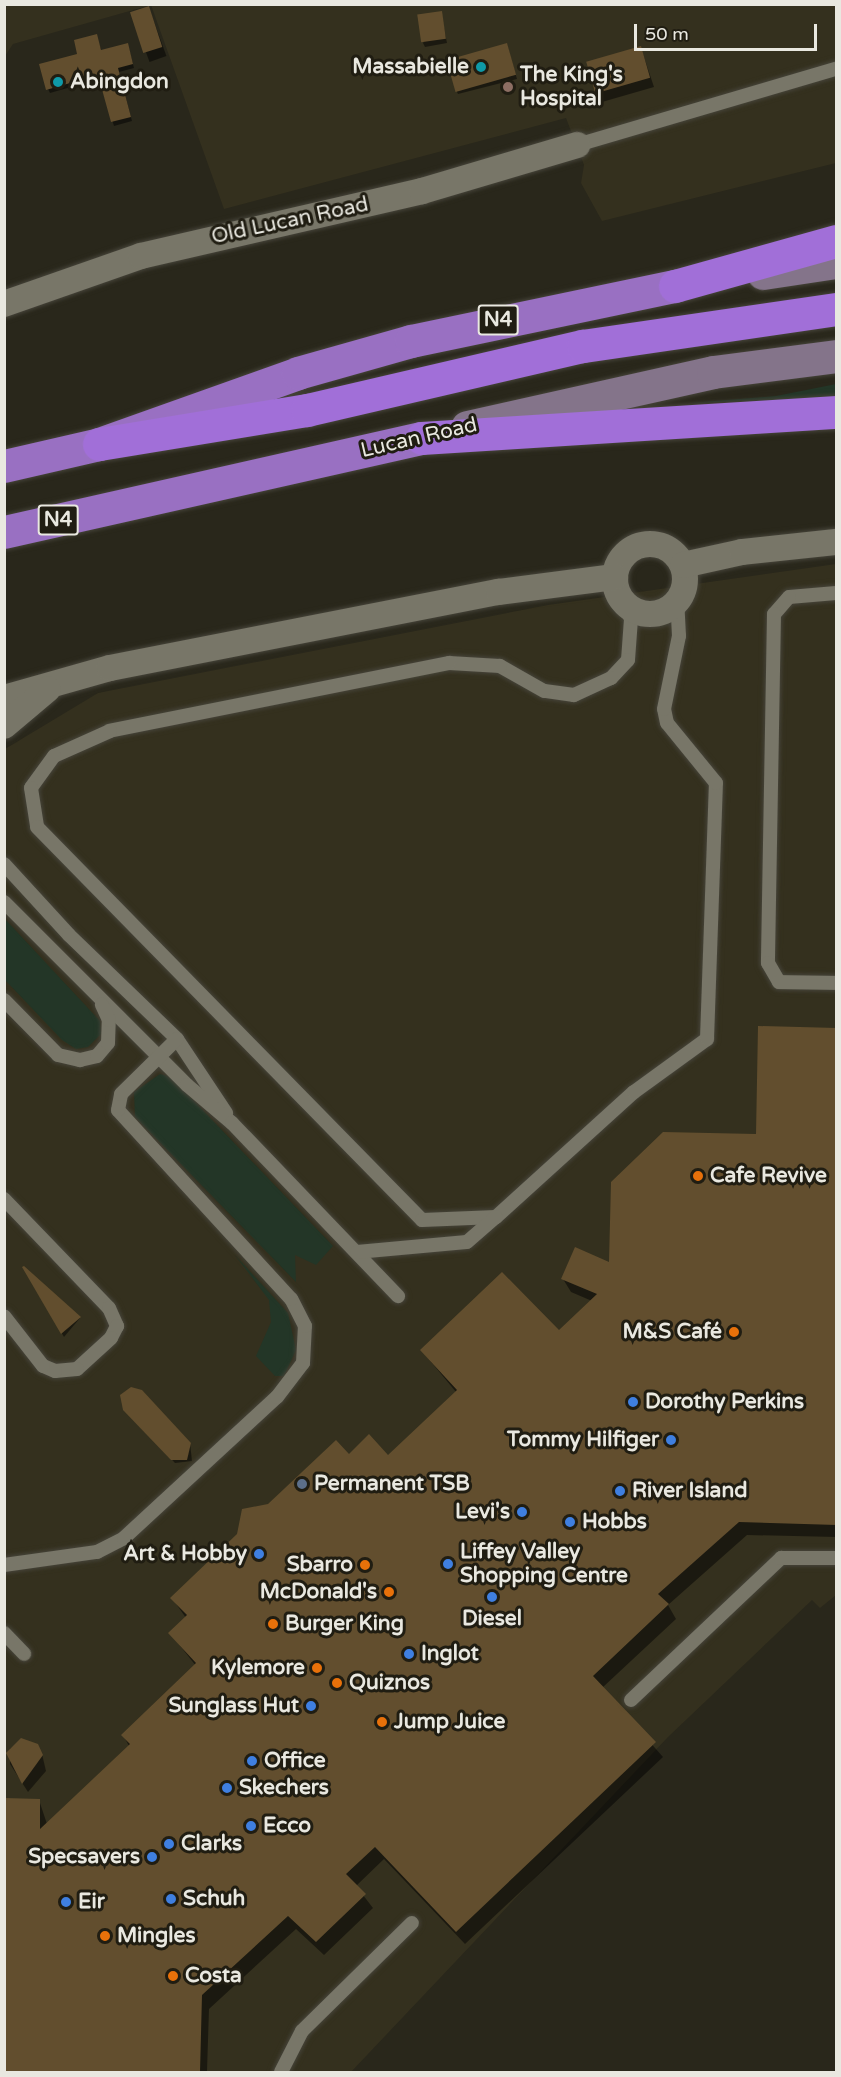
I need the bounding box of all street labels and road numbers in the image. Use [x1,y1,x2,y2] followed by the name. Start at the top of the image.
[209,192,371,250] street label: Old Lucan Road
[477,303,519,337] road number: N4
[358,412,480,464] street label: Lucan Road
[37,503,79,537] road number: N4

